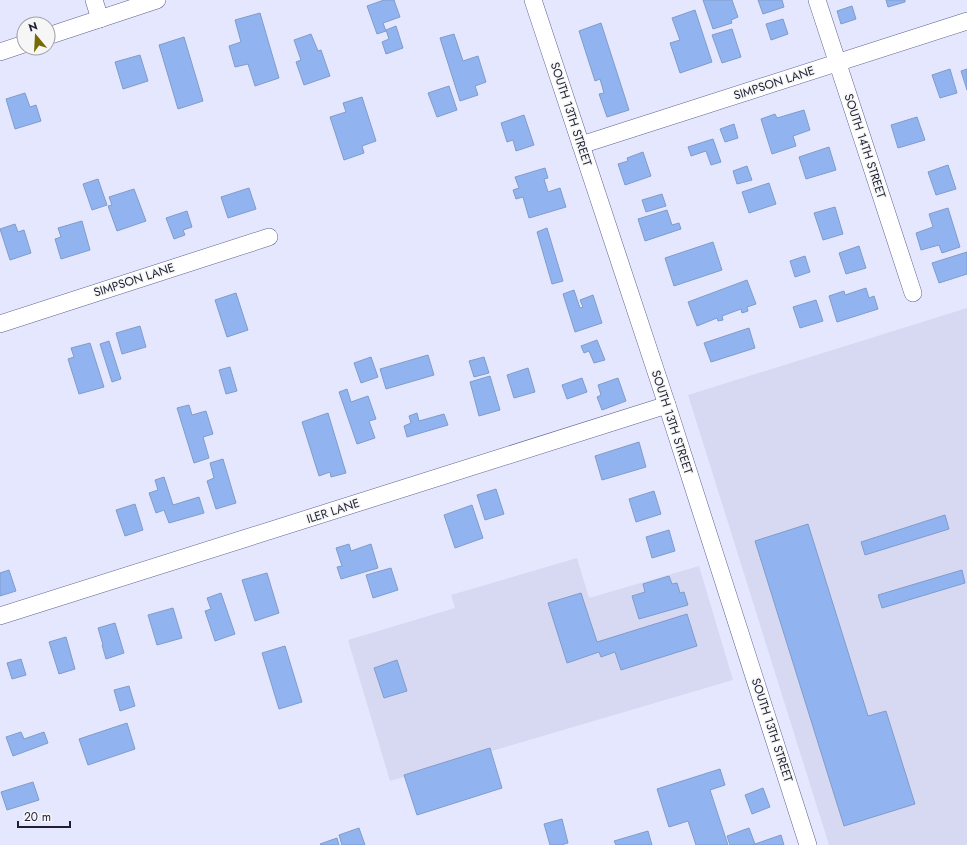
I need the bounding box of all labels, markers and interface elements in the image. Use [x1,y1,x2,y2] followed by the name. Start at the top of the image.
[16,16,56,56] north arrow
[26,18,40,35] text: N
[546,60,596,169] street label: SOUTH 13TH STREET
[731,61,817,105] street label: SIMPSON LANE
[840,91,891,201] street label: SOUTH 14TH STREET
[91,258,177,302] street label: SIMPSON LANE
[647,368,697,477] street label: SOUTH 13TH STREET
[304,494,362,528] street label: ILER LANE
[747,676,797,785] street label: SOUTH 13TH STREET
[18,803,70,829] scale bar
[24,808,51,826] text: 20 m

